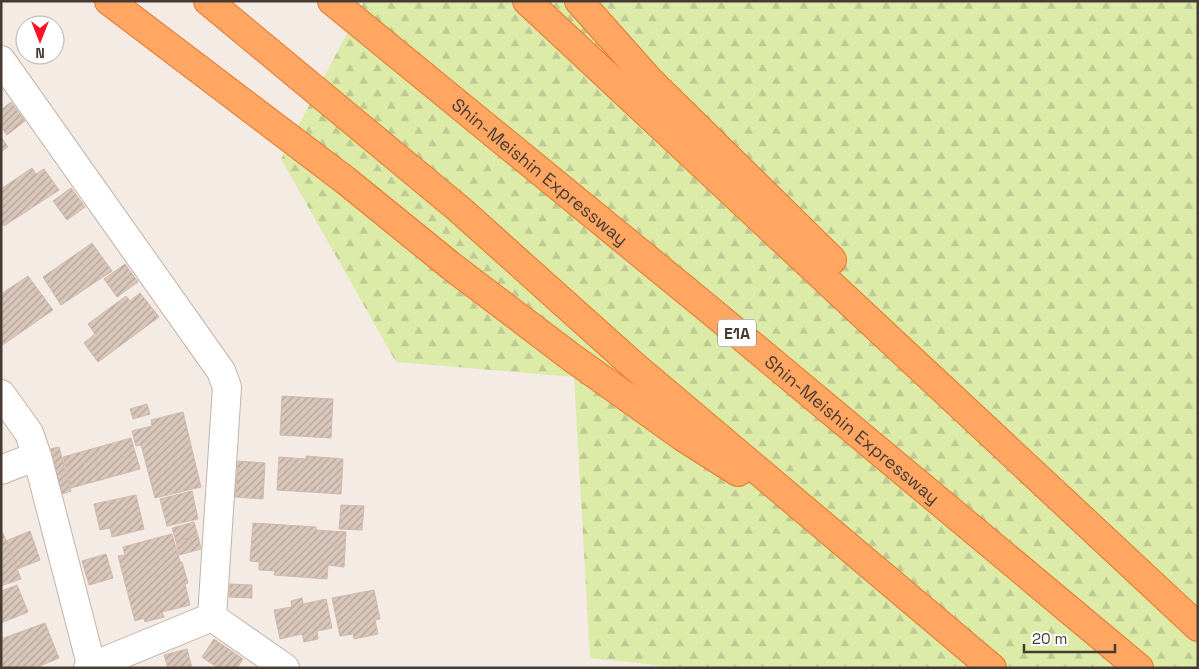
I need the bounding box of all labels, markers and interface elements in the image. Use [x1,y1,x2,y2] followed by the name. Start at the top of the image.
[15,15,65,65] north arrow
[35,44,45,62] text: N
[447,92,633,250] street label: Shin-Meishin Expressway
[718,319,756,346] road number: E1A
[760,350,945,509] street label: Shin-Meishin Expressway
[1024,622,1115,654] scale bar
[1032,629,1067,648] text: 20 m

